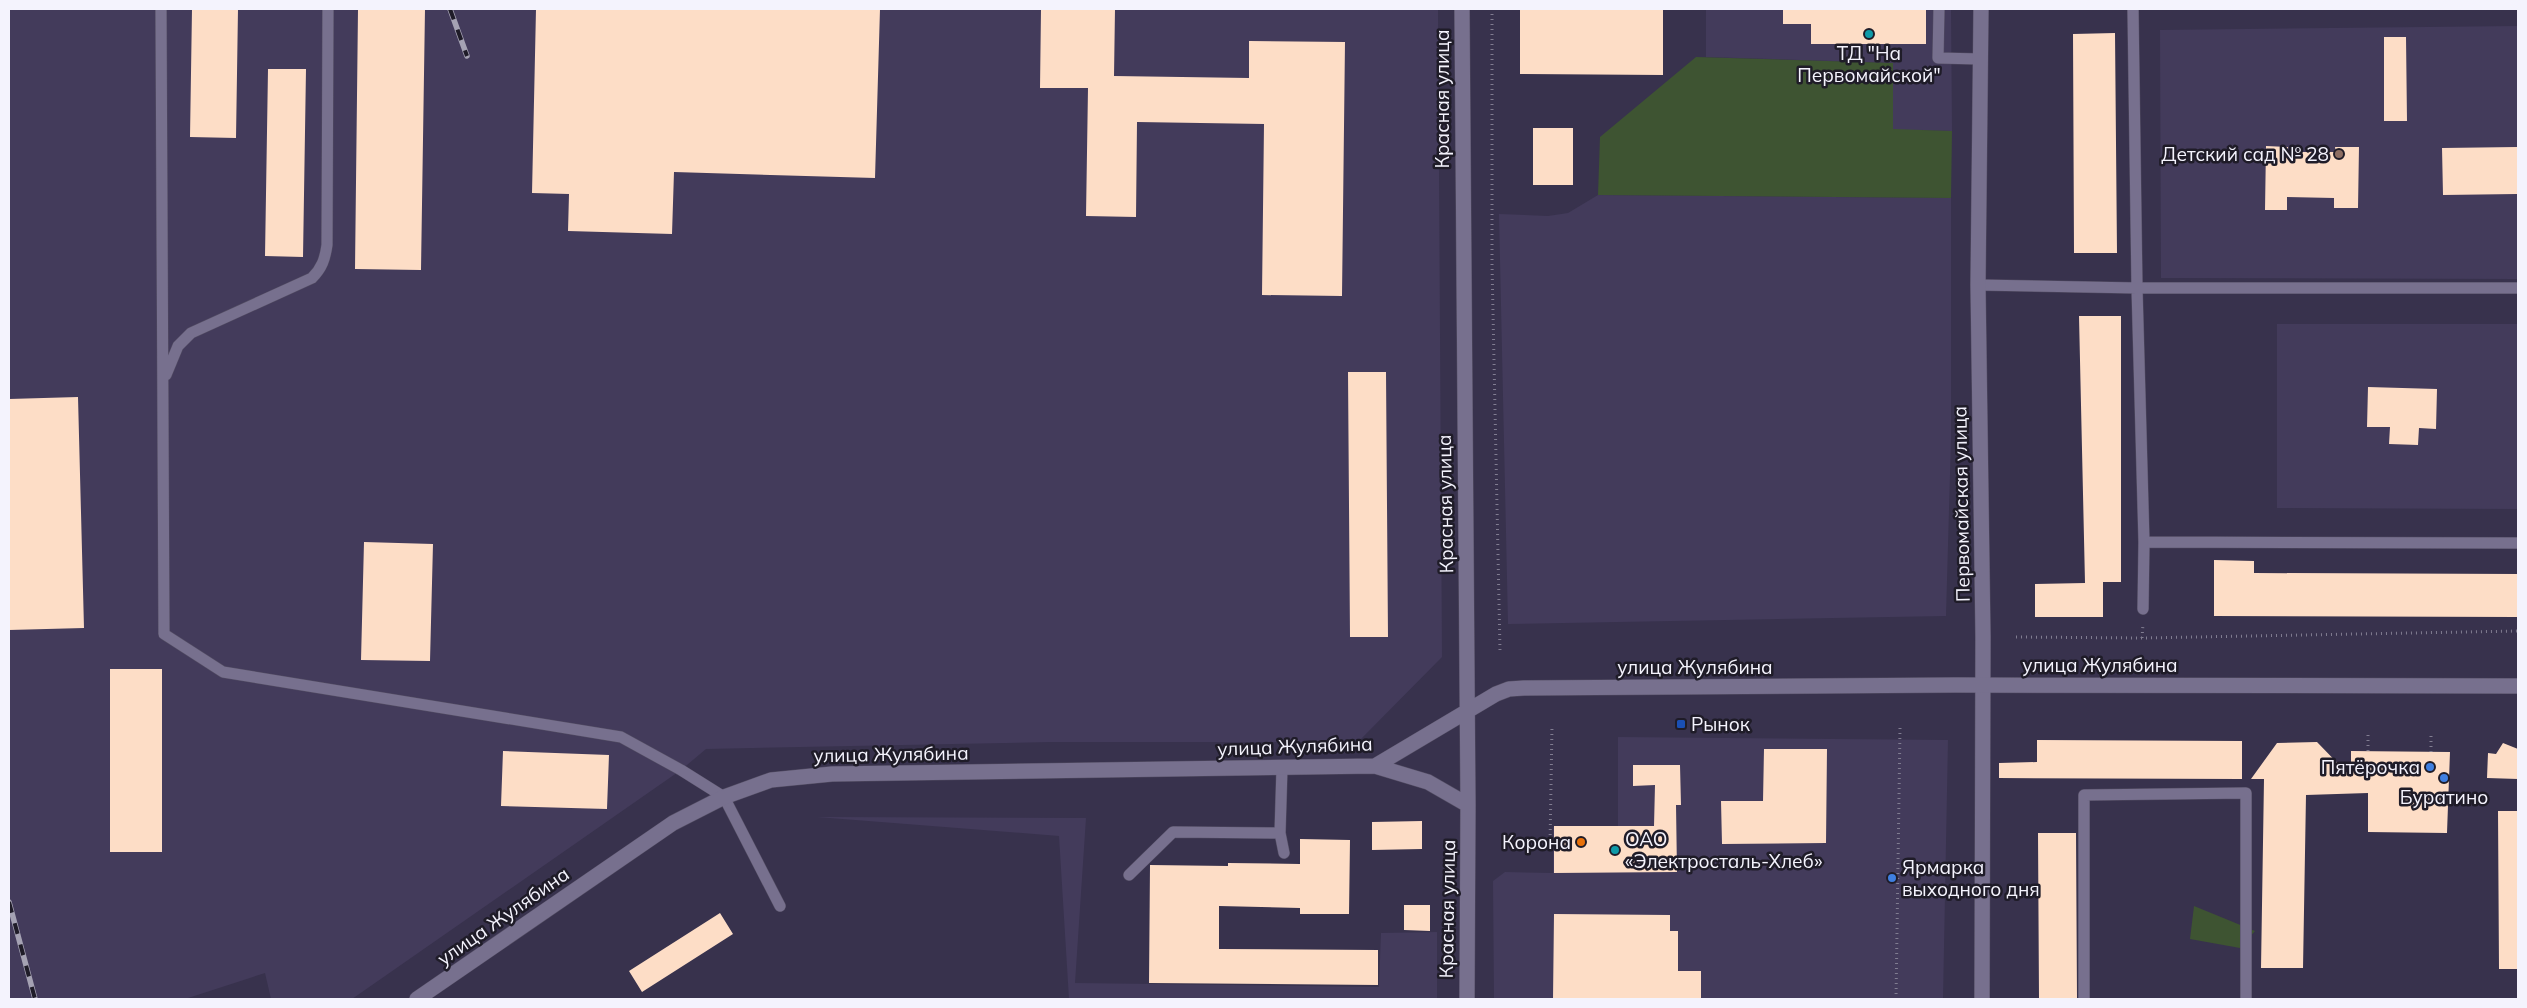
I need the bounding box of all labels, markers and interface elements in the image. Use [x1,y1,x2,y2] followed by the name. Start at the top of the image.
[1863,28,1875,40] marker: ТД "На Первомайской"
[1430,30,1454,168] street label: Красная улица
[1797,41,1941,87] place label: ТД "На Первомайской"
[2161,142,2329,166] place label: Детский сад № 28
[2333,148,2345,160] marker: Детский сад № 28
[1947,406,1975,602] street label: Первомайская улица
[1432,434,1458,574] street label: Красная улица
[2022,653,2178,677] street label: улица Жулябина
[1617,655,1773,679] street label: улица Жулябина
[1691,712,1751,736] place label: Рынок
[1675,718,1687,730] marker: Рынок
[1217,731,1373,761] street label: улица Жулябина
[813,741,969,767] street label: улица Жулябина
[2321,755,2420,779] place label: Пятёрочка
[2424,761,2436,773] marker: Пятёрочка
[2438,772,2450,784] marker: Буратино
[2400,785,2488,809] place label: Буратино
[1625,827,1822,873] place label: ОАО «Электросталь-Хлеб»
[1502,830,1571,854] place label: Корона
[1575,836,1587,848] marker: Корона
[1434,839,1460,979] street label: Красная улица
[1609,844,1621,856] marker: ОАО «Электросталь-Хлеб»
[1902,855,2040,901] place label: Ярмарка выходного дня
[432,862,574,970] street label: улица Жулябина
[1886,872,1898,884] marker: Ярмарка выходного дня

